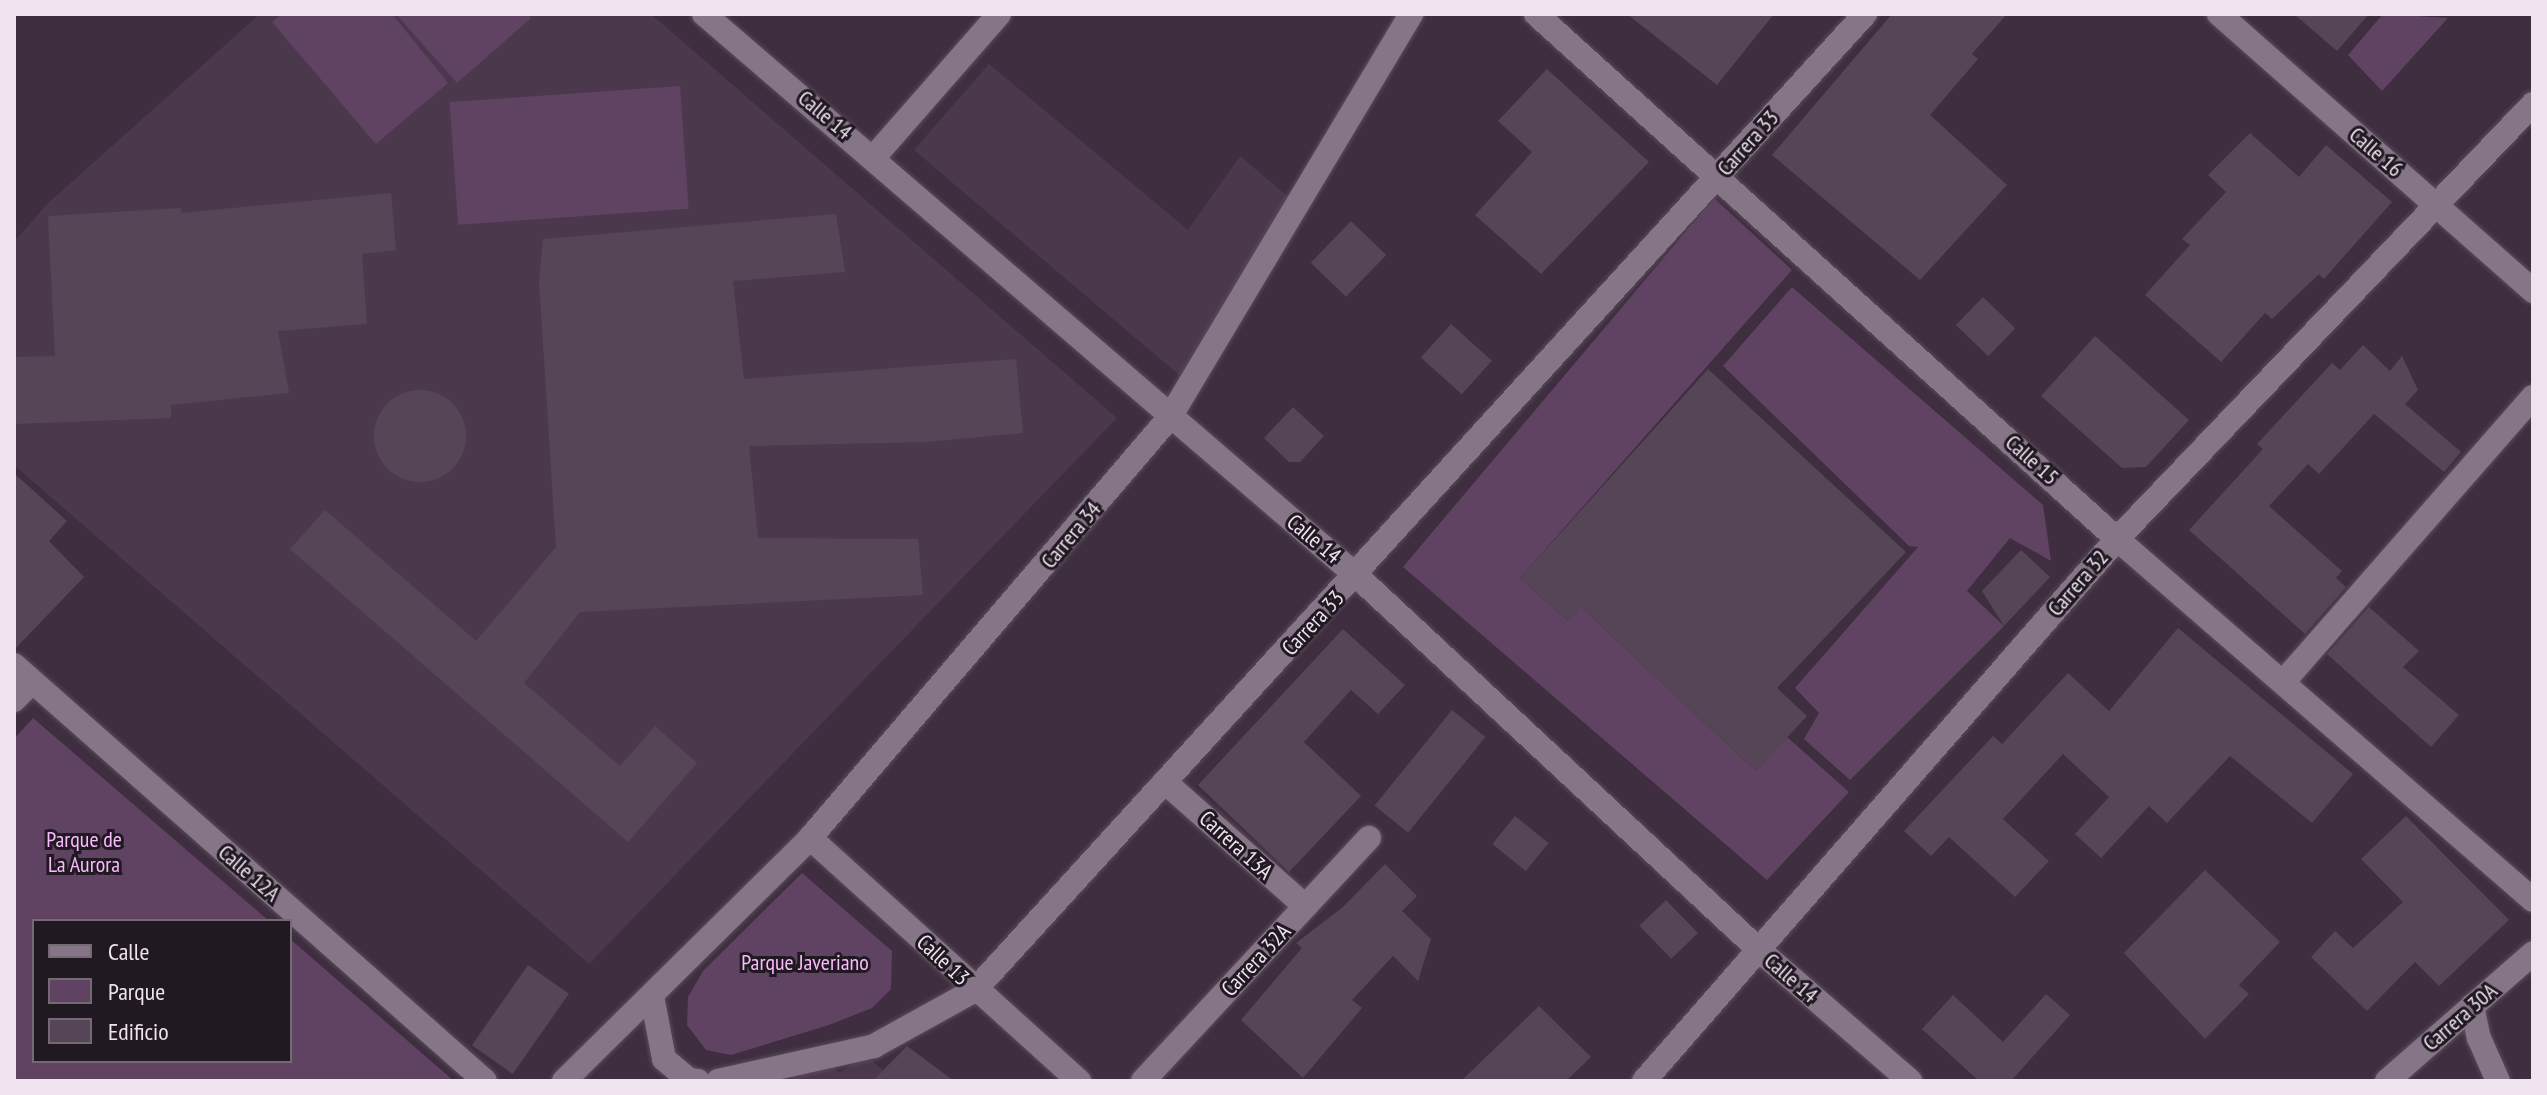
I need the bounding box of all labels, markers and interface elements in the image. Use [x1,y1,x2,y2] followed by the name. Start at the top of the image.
[793,85,857,145] street label: Calle 14
[1712,105,1784,181] street label: Carrera 33
[2344,122,2408,182] street label: Calle 16
[2000,429,2064,491] street label: Calle 15
[1035,496,1107,574] street label: Carrera 34
[1282,509,1346,569] street label: Calle 14
[2042,545,2114,621] street label: Carrera 32
[1276,585,1350,661] street label: Carrera 33
[1194,805,1278,885] street label: Carrera 13A
[46,826,122,878] park label: Parque de La Aurora
[213,839,285,907] street label: Calle 12A
[1216,918,1296,1002] street label: Carrera 32A
[32,919,292,1063] legend
[911,929,975,991] street label: Calle 13
[108,936,149,967] text: Calle
[1759,948,1823,1008] street label: Calle 14
[741,950,869,976] park label: Parque Javeriano
[108,976,165,1007] text: Parque
[2418,978,2502,1056] street label: Carrera 30A
[108,1016,169,1047] text: Edificio

